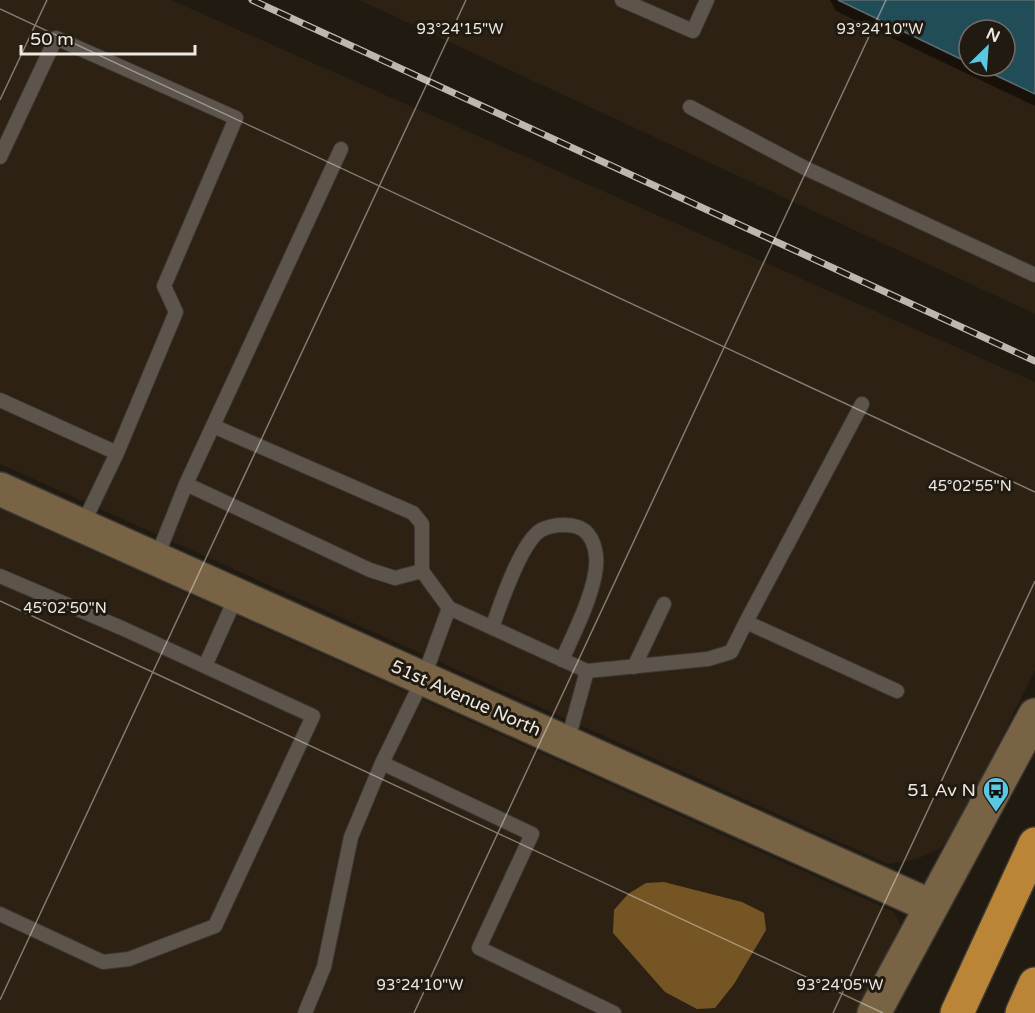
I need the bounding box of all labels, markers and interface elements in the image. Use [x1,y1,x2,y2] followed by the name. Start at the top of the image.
[21,18,195,56] scale bar
[957,18,1017,78] north arrow
[417,20,503,38] text: 93°24'15"W
[837,20,923,38] text: 93°24'10"W
[983,24,1003,47] text: N
[30,28,74,50] text: 50 m
[928,477,1012,495] text: 45°02'55"N
[23,599,107,617] text: 45°02'50"N
[388,655,544,741] street label: 51st Avenue North
[981,775,1011,813] bus stop icon: 51 Av N
[907,779,976,801] place label: 51 Av N
[377,976,463,994] text: 93°24'10"W
[797,976,883,994] text: 93°24'05"W

